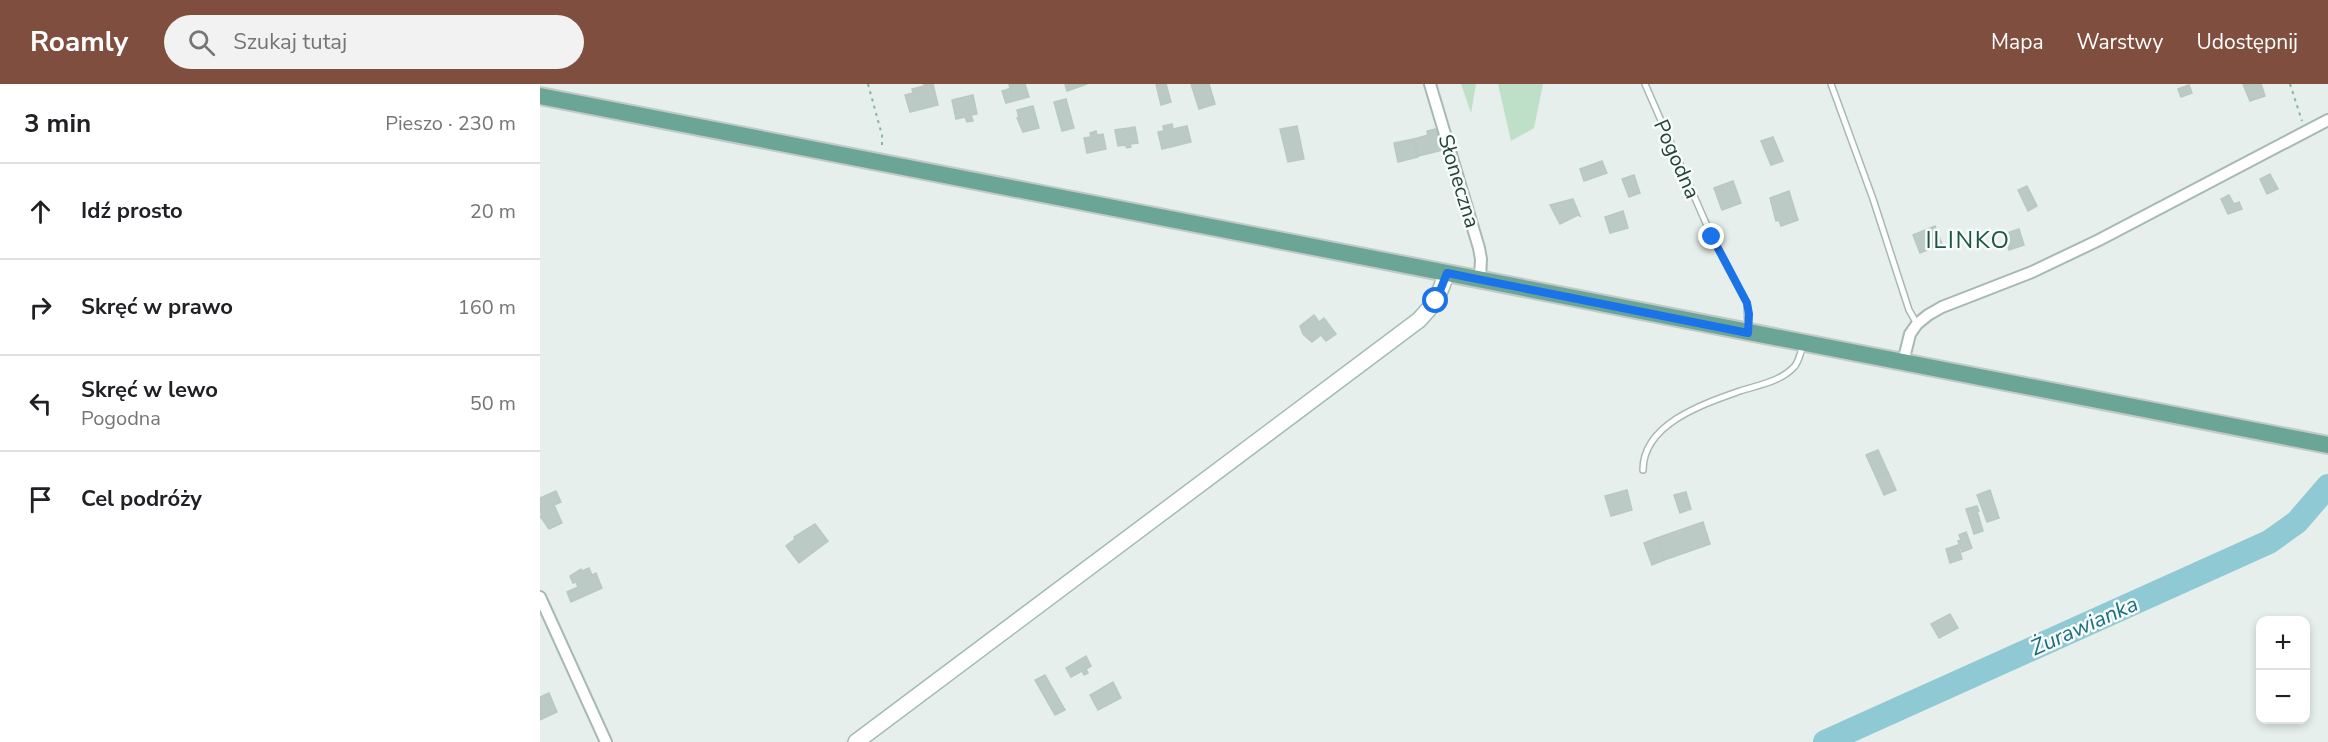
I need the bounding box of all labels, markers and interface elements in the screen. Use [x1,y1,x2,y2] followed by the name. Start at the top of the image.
[164,15,584,69] search box
[30,23,128,61] text: Roamly
[185,26,218,59] icon: search
[233,27,347,57] text: Szukaj tutaj
[1991,28,2044,56] text: Mapa
[2077,28,2163,56] text: Warstwy
[2196,28,2298,56] text: Udostępnij
[24,106,91,141] text: 3 min
[385,110,516,137] text: Pieszo · 230 m
[1647,115,1707,203] street label: Pogodna
[1432,131,1486,231] street label: Słoneczna
[24,195,57,228] icon: ahead
[81,196,183,226] text: Idź prosto
[470,198,516,225] text: 20 m
[1698,223,1724,249] route end
[1926,224,2010,256] district label: ILINKO
[1422,287,1448,313] route start
[24,291,57,324] icon: right
[81,292,233,322] text: Skręć w prawo
[458,294,516,321] text: 160 m
[81,375,218,405] text: Skręć w lewo
[24,387,57,420] icon: left
[470,390,516,417] text: 50 m
[81,405,161,432] text: Pogodna
[24,483,57,516] icon: arrive
[81,484,202,514] text: Cel podróży
[2026,589,2143,663] water label: Żurawianka
[2256,616,2310,724] map controls
[2256,616,2310,670] button: +
[2256,670,2310,724] button: −

